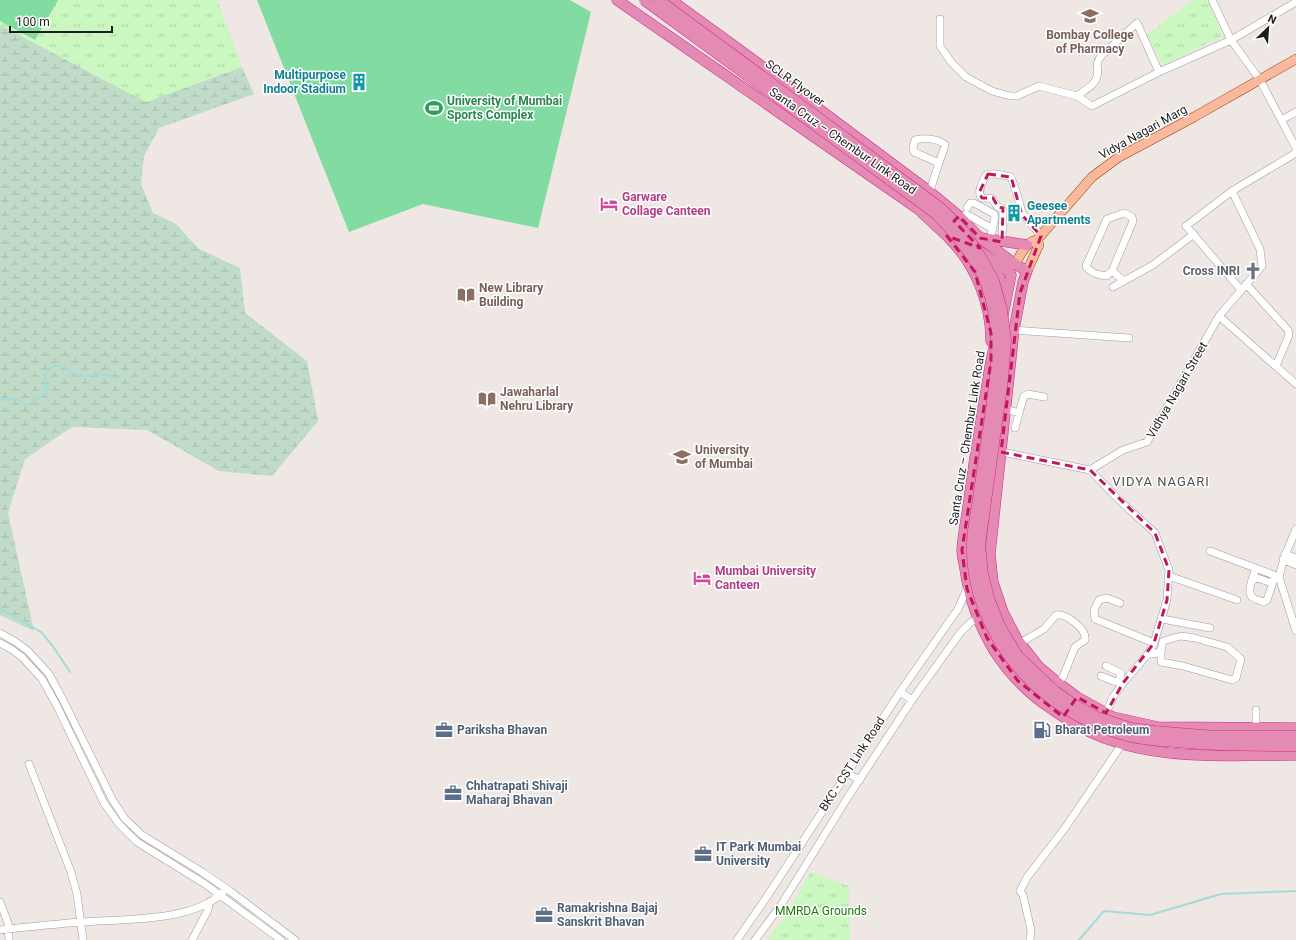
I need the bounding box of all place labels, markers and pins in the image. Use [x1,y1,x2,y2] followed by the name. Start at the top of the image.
[1080,6,1100,26] school or university icon: Bombay College of Pharmacy
[1046,28,1134,56] place label: Bombay College of Pharmacy
[263,68,347,96] place label: Multipurpose Indoor Stadium
[349,72,369,92] building icon: Multipurpose Indoor Stadium
[447,94,562,122] place label: University of Mumbai Sports Complex
[424,98,444,118] sports icon: University of Mumbai Sports Complex
[622,190,711,218] place label: Garware Collage Canteen
[599,194,619,214] hotel icon: Garware Collage Canteen
[1027,199,1091,227] place label: Geesee Apartments
[1004,203,1024,223] building icon: Geesee Apartments
[1243,261,1263,281] church icon: Cross INRI
[1183,264,1240,278] place label: Cross INRI
[479,281,544,309] place label: New Library Building
[456,285,476,305] library icon: New Library Building
[500,385,574,413] place label: Jawaharlal Nehru Library
[477,389,497,409] library icon: Jawaharlal Nehru Library
[695,443,753,471] place label: University of Mumbai
[672,447,692,467] school or university icon: University of Mumbai
[715,564,817,592] place label: Mumbai University Canteen
[692,568,712,588] hotel icon: Mumbai University Canteen
[434,720,454,740] office icon: Pariksha Bhavan
[1032,720,1052,740] fuel station icon: Bharat Petroleum
[457,723,547,737] place label: Pariksha Bhavan
[1055,723,1149,737] place label: Bharat Petroleum
[466,779,568,807] place label: Chhatrapati Shivaji Maharaj Bhavan
[443,783,463,803] office icon: Chhatrapati Shivaji Maharaj Bhavan
[716,840,801,868] place label: IT Park Mumbai University
[693,844,713,864] office icon: IT Park Mumbai University
[557,901,658,929] place label: Ramakrishna Bajaj Sanskrit Bhavan
[534,905,554,925] office icon: Ramakrishna Bajaj Sanskrit Bhavan

